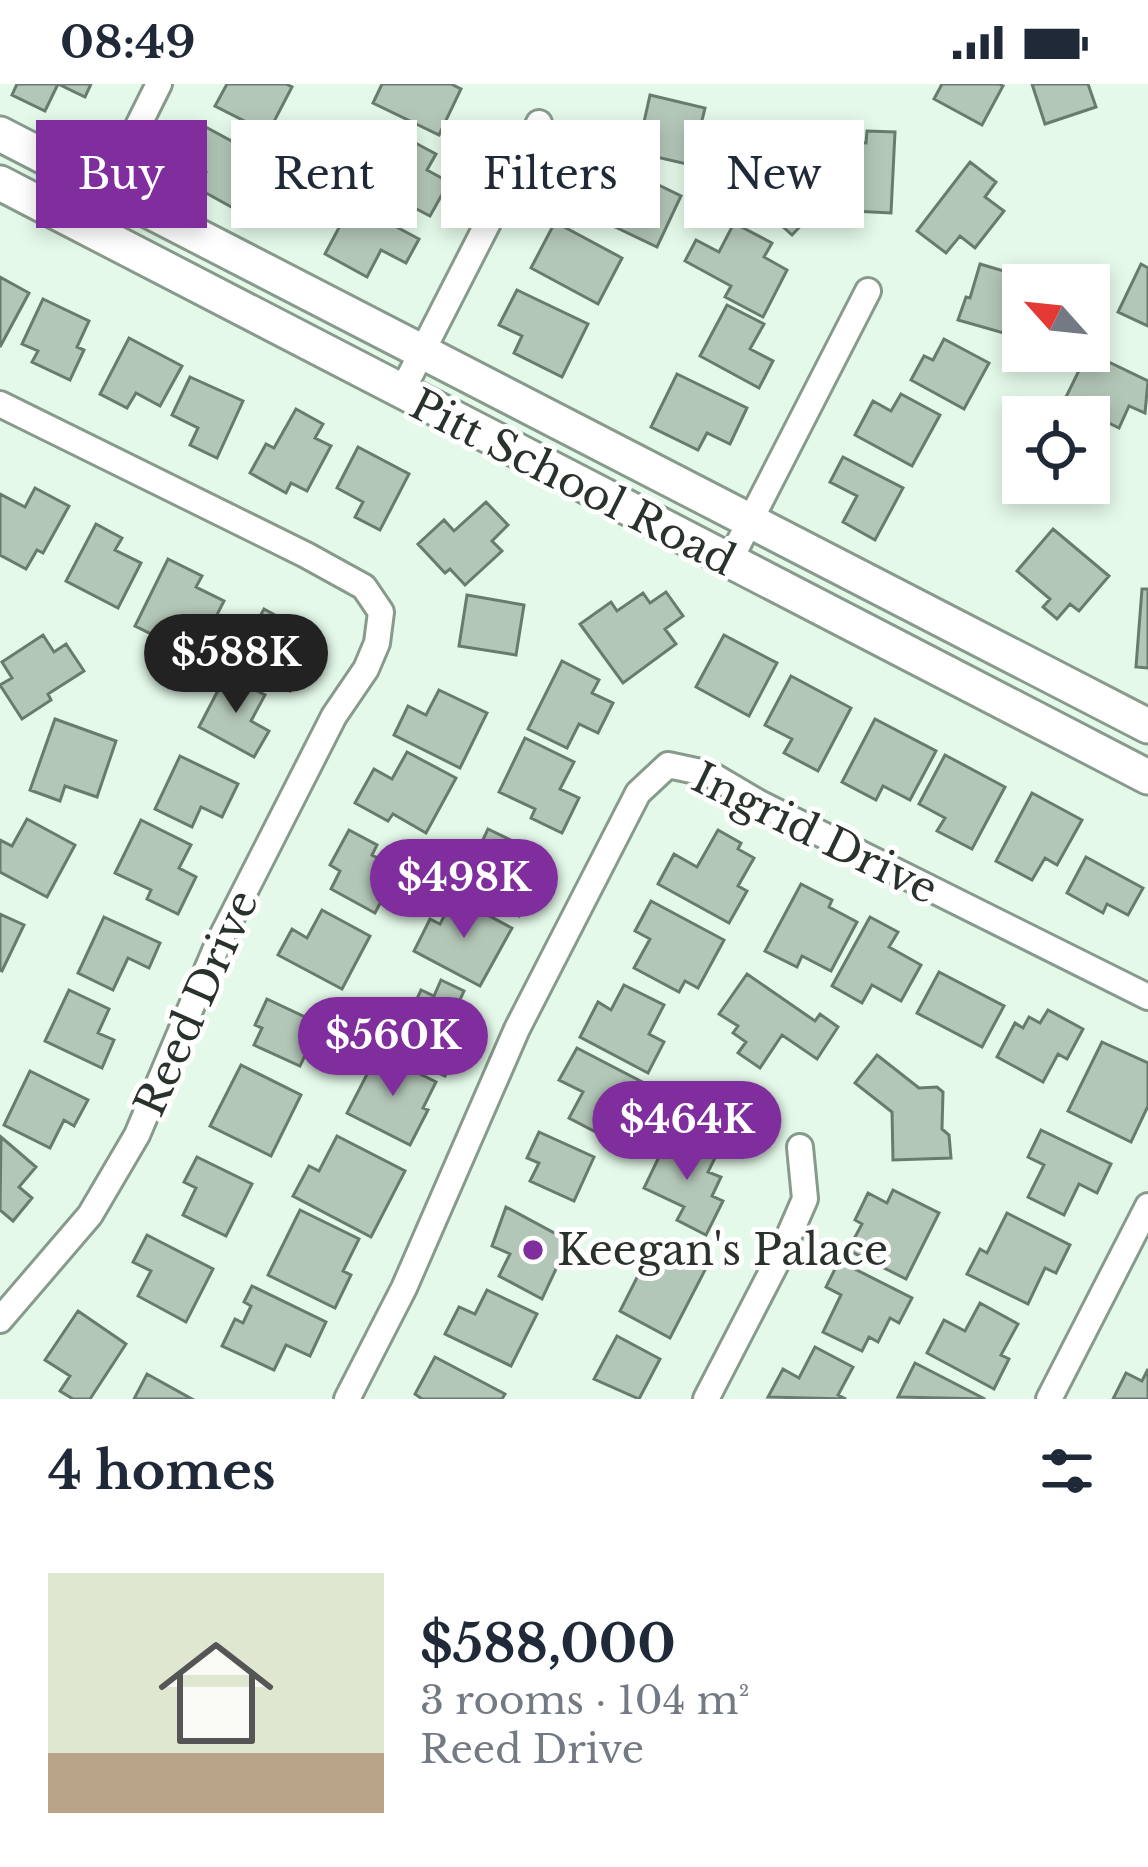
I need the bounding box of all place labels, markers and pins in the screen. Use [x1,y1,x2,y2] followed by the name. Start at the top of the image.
[152,614,320,716] pin: $588K
[380,839,548,941] pin: $498K
[309,997,477,1099] pin: $560K
[603,1081,771,1183] pin: $464K
[557,1224,888,1276] place label: Keegan's Palace
[520,1237,546,1263] marker: Keegan's Palace

